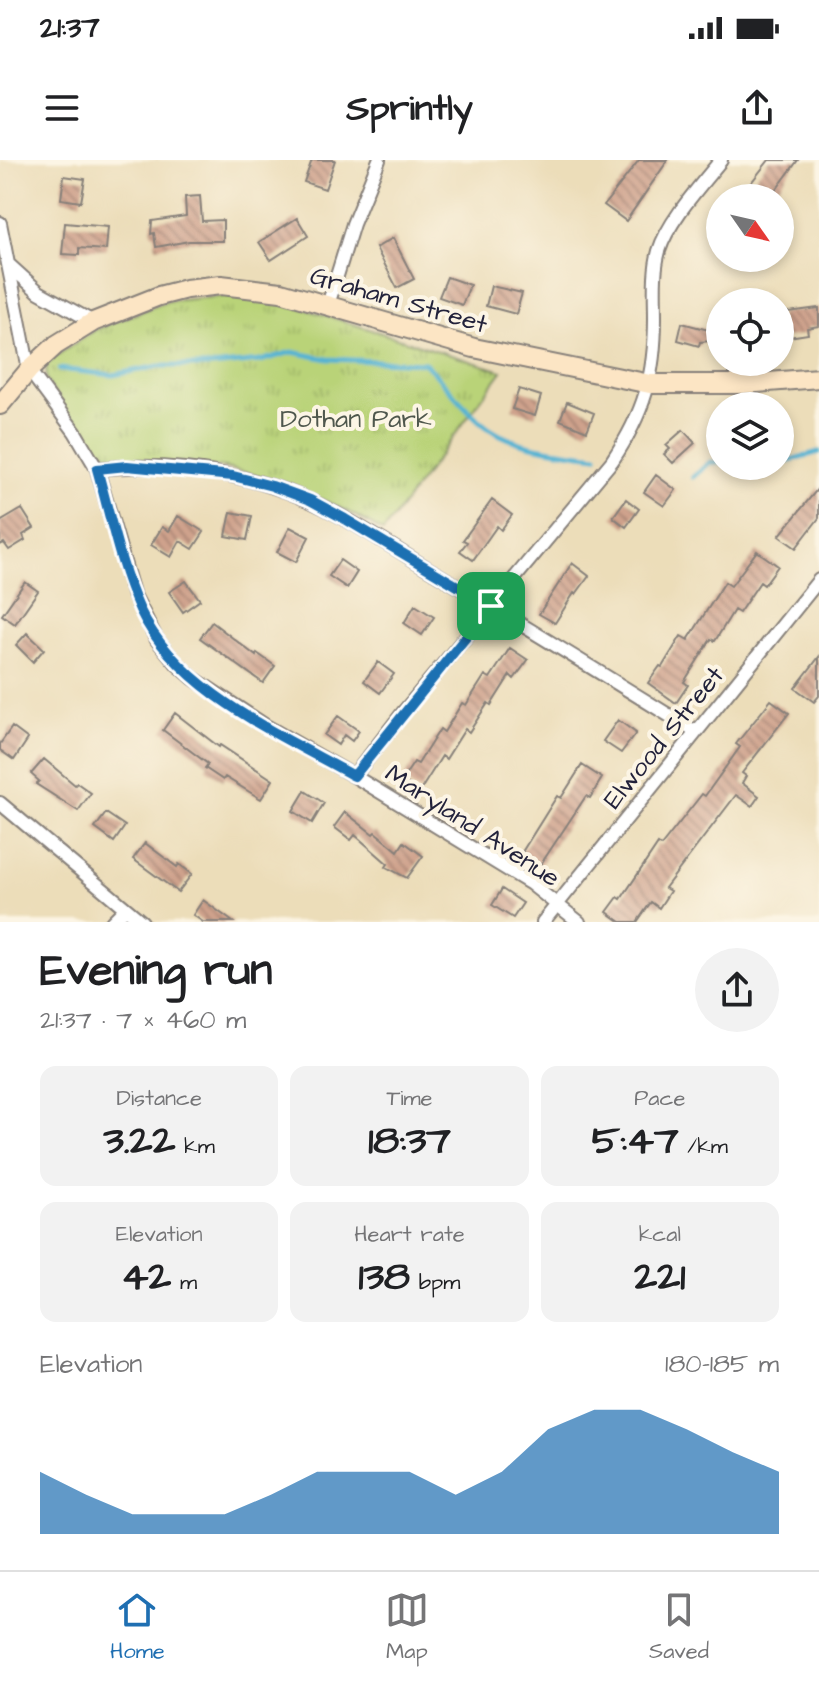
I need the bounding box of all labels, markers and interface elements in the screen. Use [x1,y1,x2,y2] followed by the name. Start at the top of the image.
[40,7,100,49] text: 21:37
[346,83,473,134] text: Sprintly
[40,86,84,130] icon: menu
[735,86,779,130] icon: share
[706,184,794,272] north arrow
[706,184,794,480] map controls
[306,258,492,343] street label: Graham Street
[706,288,794,376] button: locate
[706,392,794,480] button: layers
[280,401,432,437] park label: Dothan Park
[457,572,525,640] pin
[469,584,513,628] icon: arrive
[595,658,733,816] street label: Elwood Street
[377,756,567,898] street label: Maryland Avenue
[40,941,272,1002] text: Evening run
[695,948,779,1032] button: share
[40,1002,246,1038] text: 21:37 · 7 × 460 m
[116,1083,202,1114] text: Distance
[386,1083,433,1114] text: Time
[634,1083,685,1114] text: Pace
[104,1114,175,1169] text: 3.22
[368,1114,451,1169] text: 18:37
[592,1114,679,1169] text: 5:47
[175,1131,215,1162] text: km
[679,1131,728,1162] text: /km
[116,1219,202,1250] text: Elevation
[354,1219,465,1250] text: Heart rate
[639,1219,681,1250] text: kcal
[121,1250,171,1305] text: 42
[359,1250,410,1305] text: 138
[634,1250,685,1305] text: 221
[171,1267,197,1298] text: m
[410,1267,460,1298] text: bpm
[40,1346,142,1382] text: Elevation
[665,1346,779,1382] text: 180–185 m
[110,1588,165,1667] tab: Home
[385,1588,429,1667] tab: Map
[649,1588,709,1667] tab: Saved

